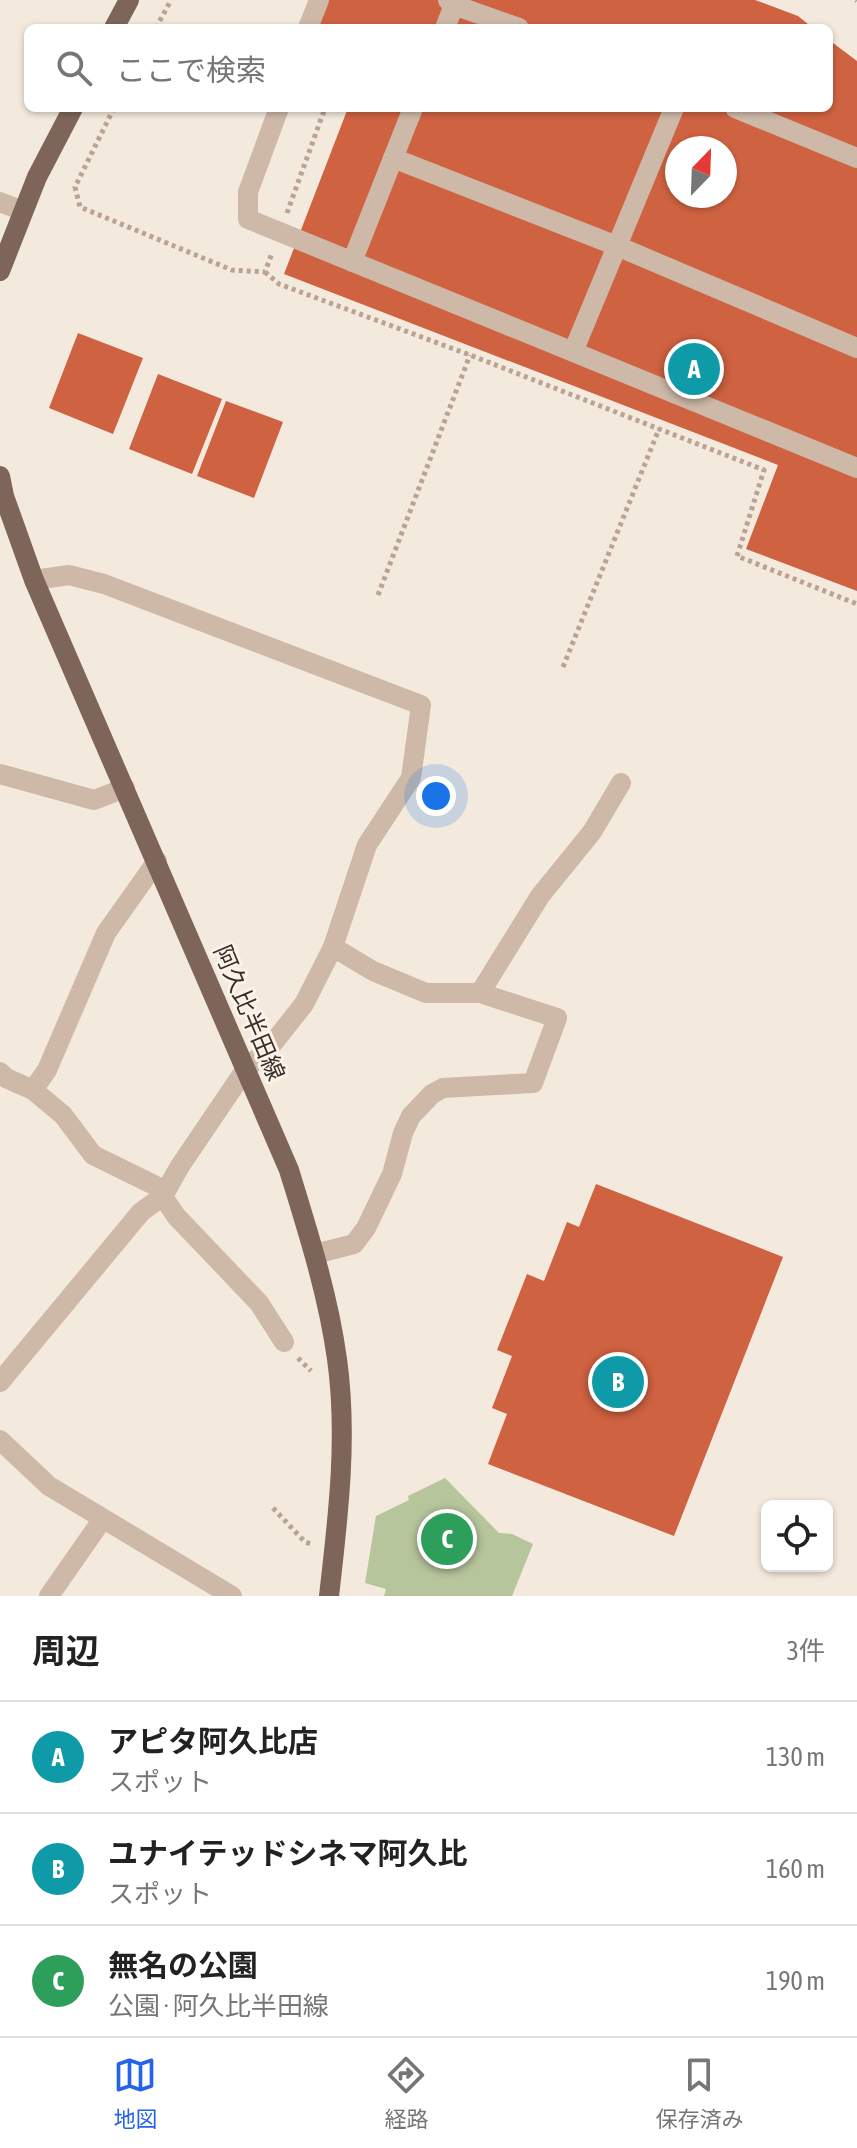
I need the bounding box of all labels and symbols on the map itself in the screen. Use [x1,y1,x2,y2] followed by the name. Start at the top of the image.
[665,136,737,208] north arrow
[668,339,720,399] pin: A
[416,776,456,816] your location
[209,941,290,1084] street label: 阿久比半田線
[592,1352,644,1412] pin: B
[421,1509,473,1569] pin: C

